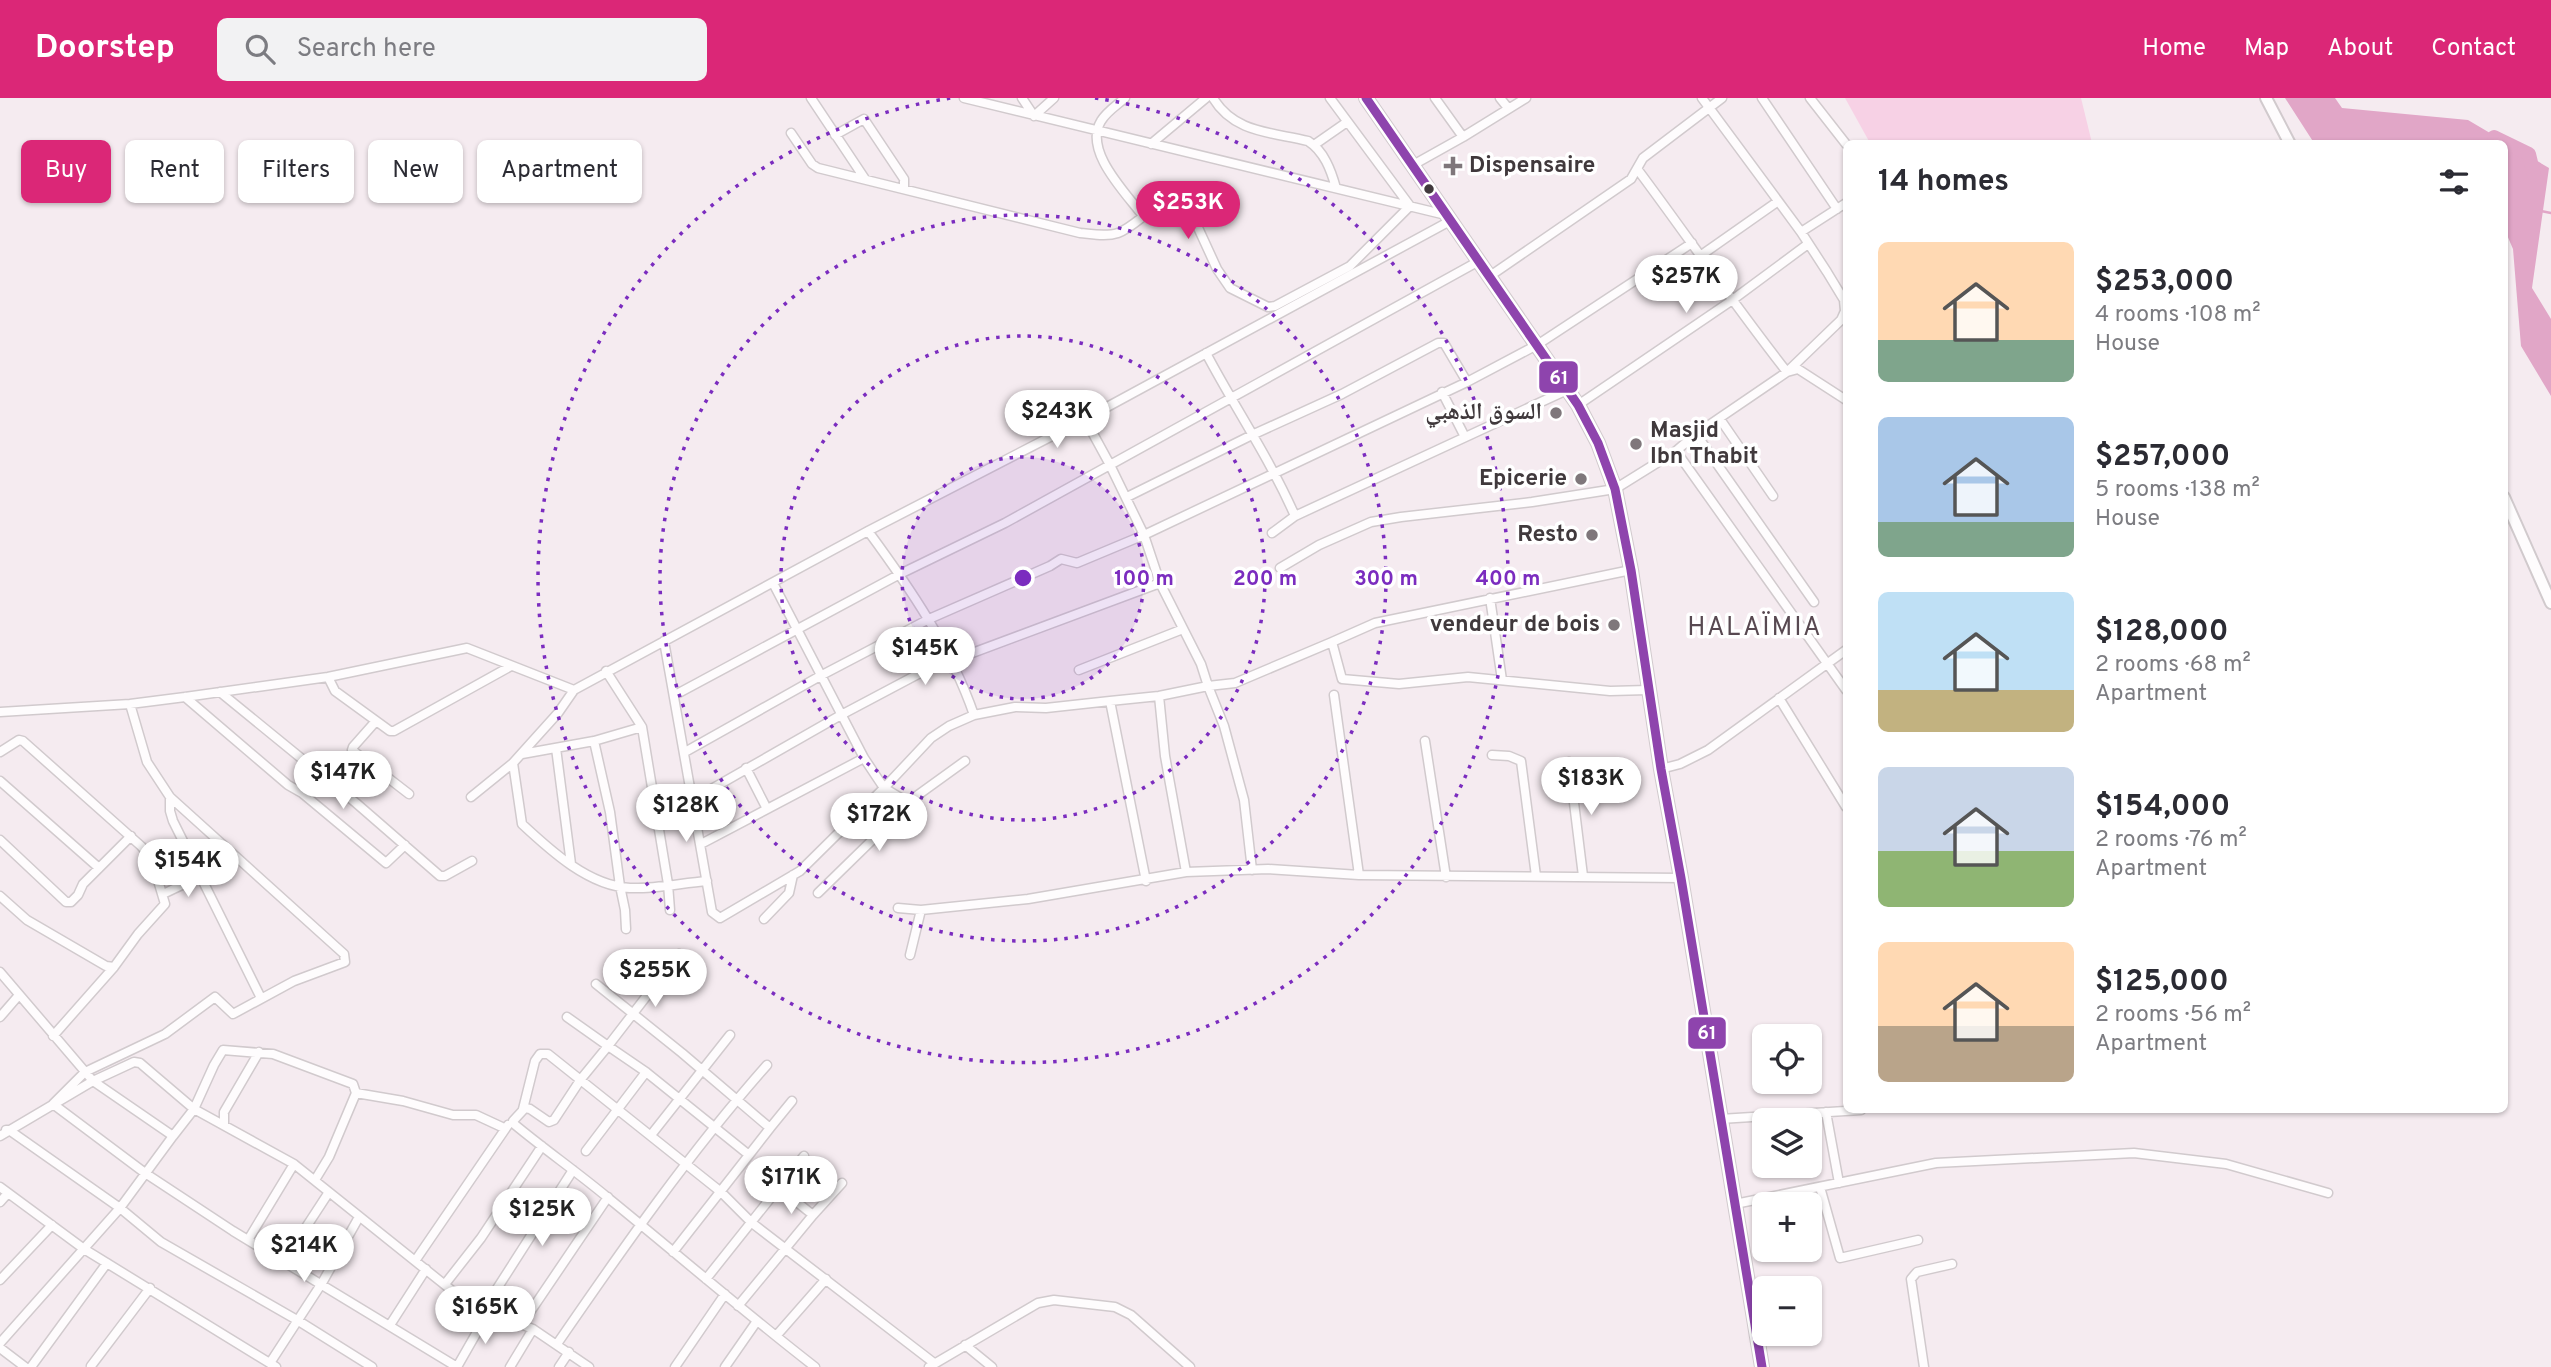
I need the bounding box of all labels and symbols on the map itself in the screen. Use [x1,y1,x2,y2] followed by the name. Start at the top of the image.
[1469,152,1595,181] place label: Dispensaire
[1443,156,1463,176] marker: Dispensaire
[1139,181,1237,241] pin: $253K
[1422,182,1436,196] unlabelled marker
[1637,256,1735,315] pin: $257K
[1538,360,1579,394] line badge: 61
[1549,367,1569,391] text: 61
[1008,390,1106,450] pin: $243K
[1425,399,1542,429] place label: السوق الذهبي
[1548,405,1564,421] marker: السوق الذهبي
[1650,417,1758,472] place label: Masjid Ibn Thabit
[1628,436,1644,452] marker: Masjid Ibn Thabit
[1479,465,1567,494] place label: Epicerie
[1573,471,1589,487] marker: Epicerie
[1517,521,1578,550] place label: Resto
[1584,527,1600,543] marker: Resto
[1011,566,1035,590] centre of rings
[1114,566,1174,593] text: 100 m
[1233,566,1297,593] text: 200 m
[1354,566,1418,593] text: 300 m
[1476,566,1540,593] text: 400 m
[1430,611,1600,640] place label: vendeur de bois
[1687,611,1823,645] district label: HALAÏMIA
[1606,617,1622,633] marker: vendeur de bois
[876,628,974,687] pin: $145K
[294,752,392,811] pin: $147K
[1542,758,1640,817] pin: $183K
[637,784,735,844] pin: $128K
[830,794,928,853] pin: $172K
[139,840,237,899] pin: $154K
[606,950,704,1009] pin: $255K
[1687,1016,1727,1050] line badge: 61
[1697,1022,1717,1046] text: 61
[742,1156,840,1216] pin: $171K
[493,1188,591,1248] pin: $125K
[255,1224,353,1284] pin: $214K
[436,1286,534,1346] pin: $165K

